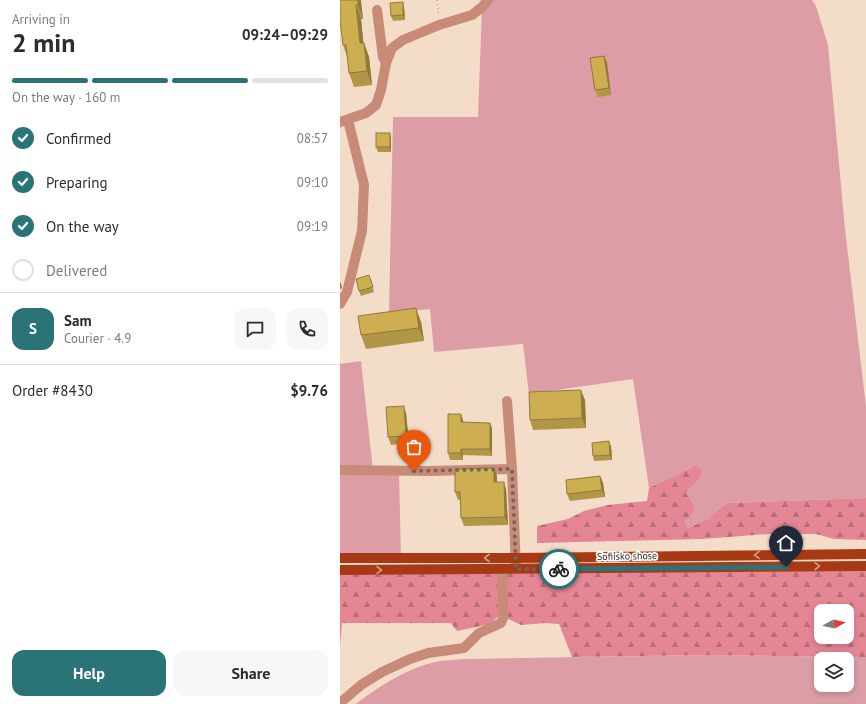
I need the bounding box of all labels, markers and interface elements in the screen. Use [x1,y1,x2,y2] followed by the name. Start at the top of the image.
[12,11,70,28] text: Arriving in
[242,25,328,44] text: 09:24–09:29
[12,26,75,59] text: 2 min
[12,89,120,106] text: On the way · 160 m
[12,127,34,149] icon: check
[46,129,111,148] text: Confirmed
[297,130,328,147] text: 08:57
[12,171,34,193] icon: check
[46,173,108,192] text: Preparing
[297,174,328,191] text: 09:10
[12,215,34,237] icon: check
[46,217,119,236] text: On the way
[297,218,328,235] text: 09:19
[46,261,107,280] text: Delivered
[234,308,276,350] button: chat
[286,308,328,350] button: phone
[64,311,91,330] text: Sam
[29,319,37,338] text: S
[64,330,131,347] text: Courier · 4.9
[12,381,93,400] text: Order #8430
[290,381,328,400] text: $9.76
[397,430,431,471] pin
[403,436,425,458] icon: bag
[769,526,803,567] pin
[775,532,797,554] icon: home
[539,549,579,589] courier
[597,549,657,563] street label: Sofiisko shose
[754,551,760,559] one-way arrow
[484,554,490,562] one-way arrow
[548,558,570,580] icon: bike
[814,562,820,570] one-way arrow
[376,565,382,574] one-way arrow
[814,604,854,644] north arrow
[814,604,854,692] map controls
[12,650,166,696] button: Help
[174,650,328,696] button: Share
[814,652,854,692] button: layers

